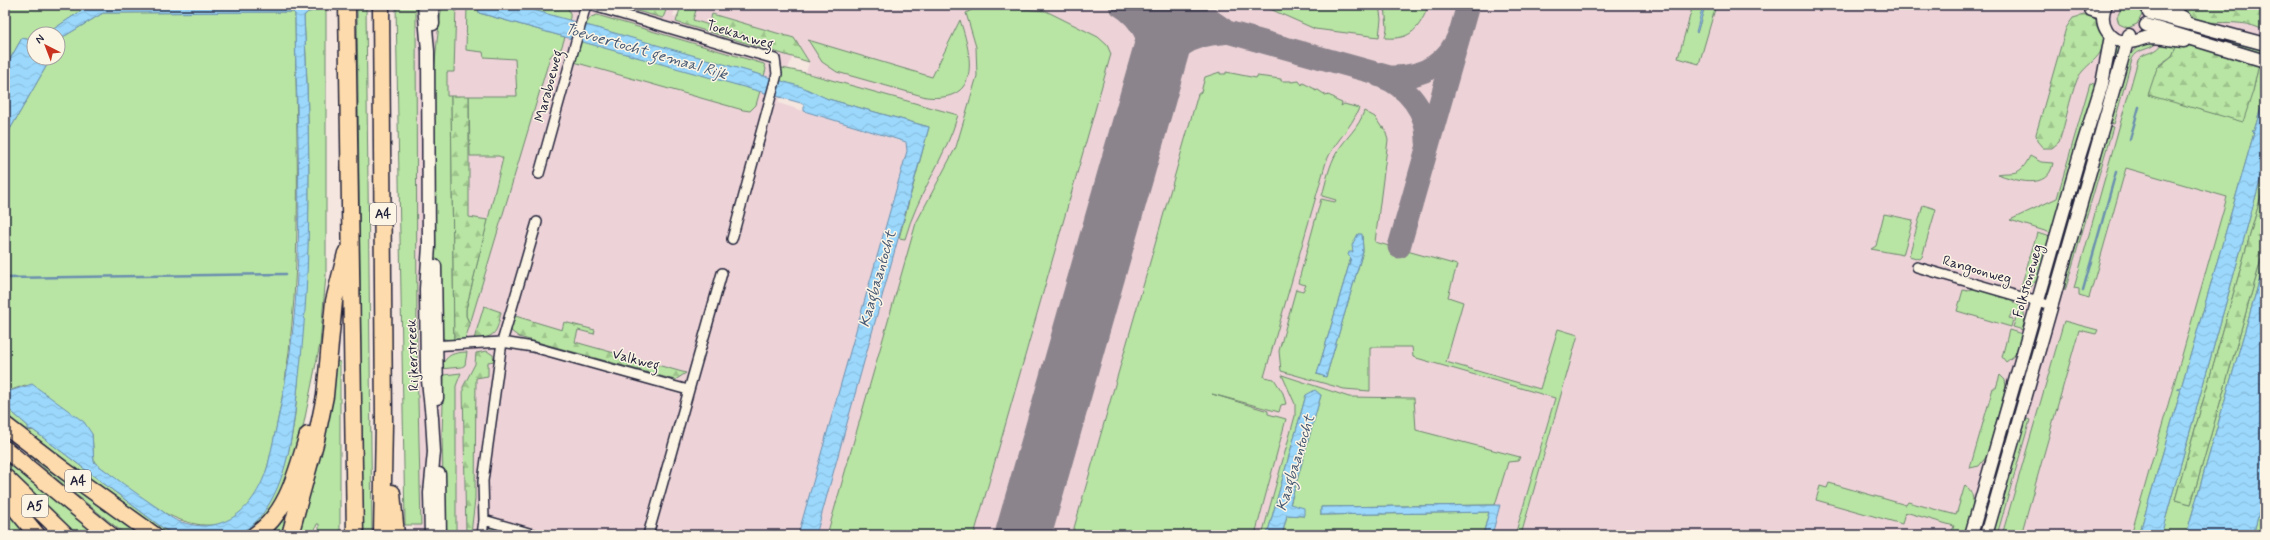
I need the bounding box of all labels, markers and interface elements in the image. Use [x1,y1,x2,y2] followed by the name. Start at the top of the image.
[704,16,776,56] street label: Toekanweg
[562,19,731,87] water label: Toevoertocht gemaal Rijk
[26,26,66,66] north arrow
[33,32,47,47] text: N
[531,48,569,125] street label: Maraboeweg
[370,203,396,225] road number: A4
[855,227,904,330] water label: Kaagbaantocht
[2009,242,2048,320] street label: Folkstoneweg
[1940,252,2014,289] street label: Rangoonweg
[403,318,423,391] street label: Rijkerstreek
[610,345,662,377] street label: Valkweg
[1272,411,1322,514] water label: Kaagbaantocht
[65,470,91,492] road number: A4
[22,495,48,517] road number: A5

